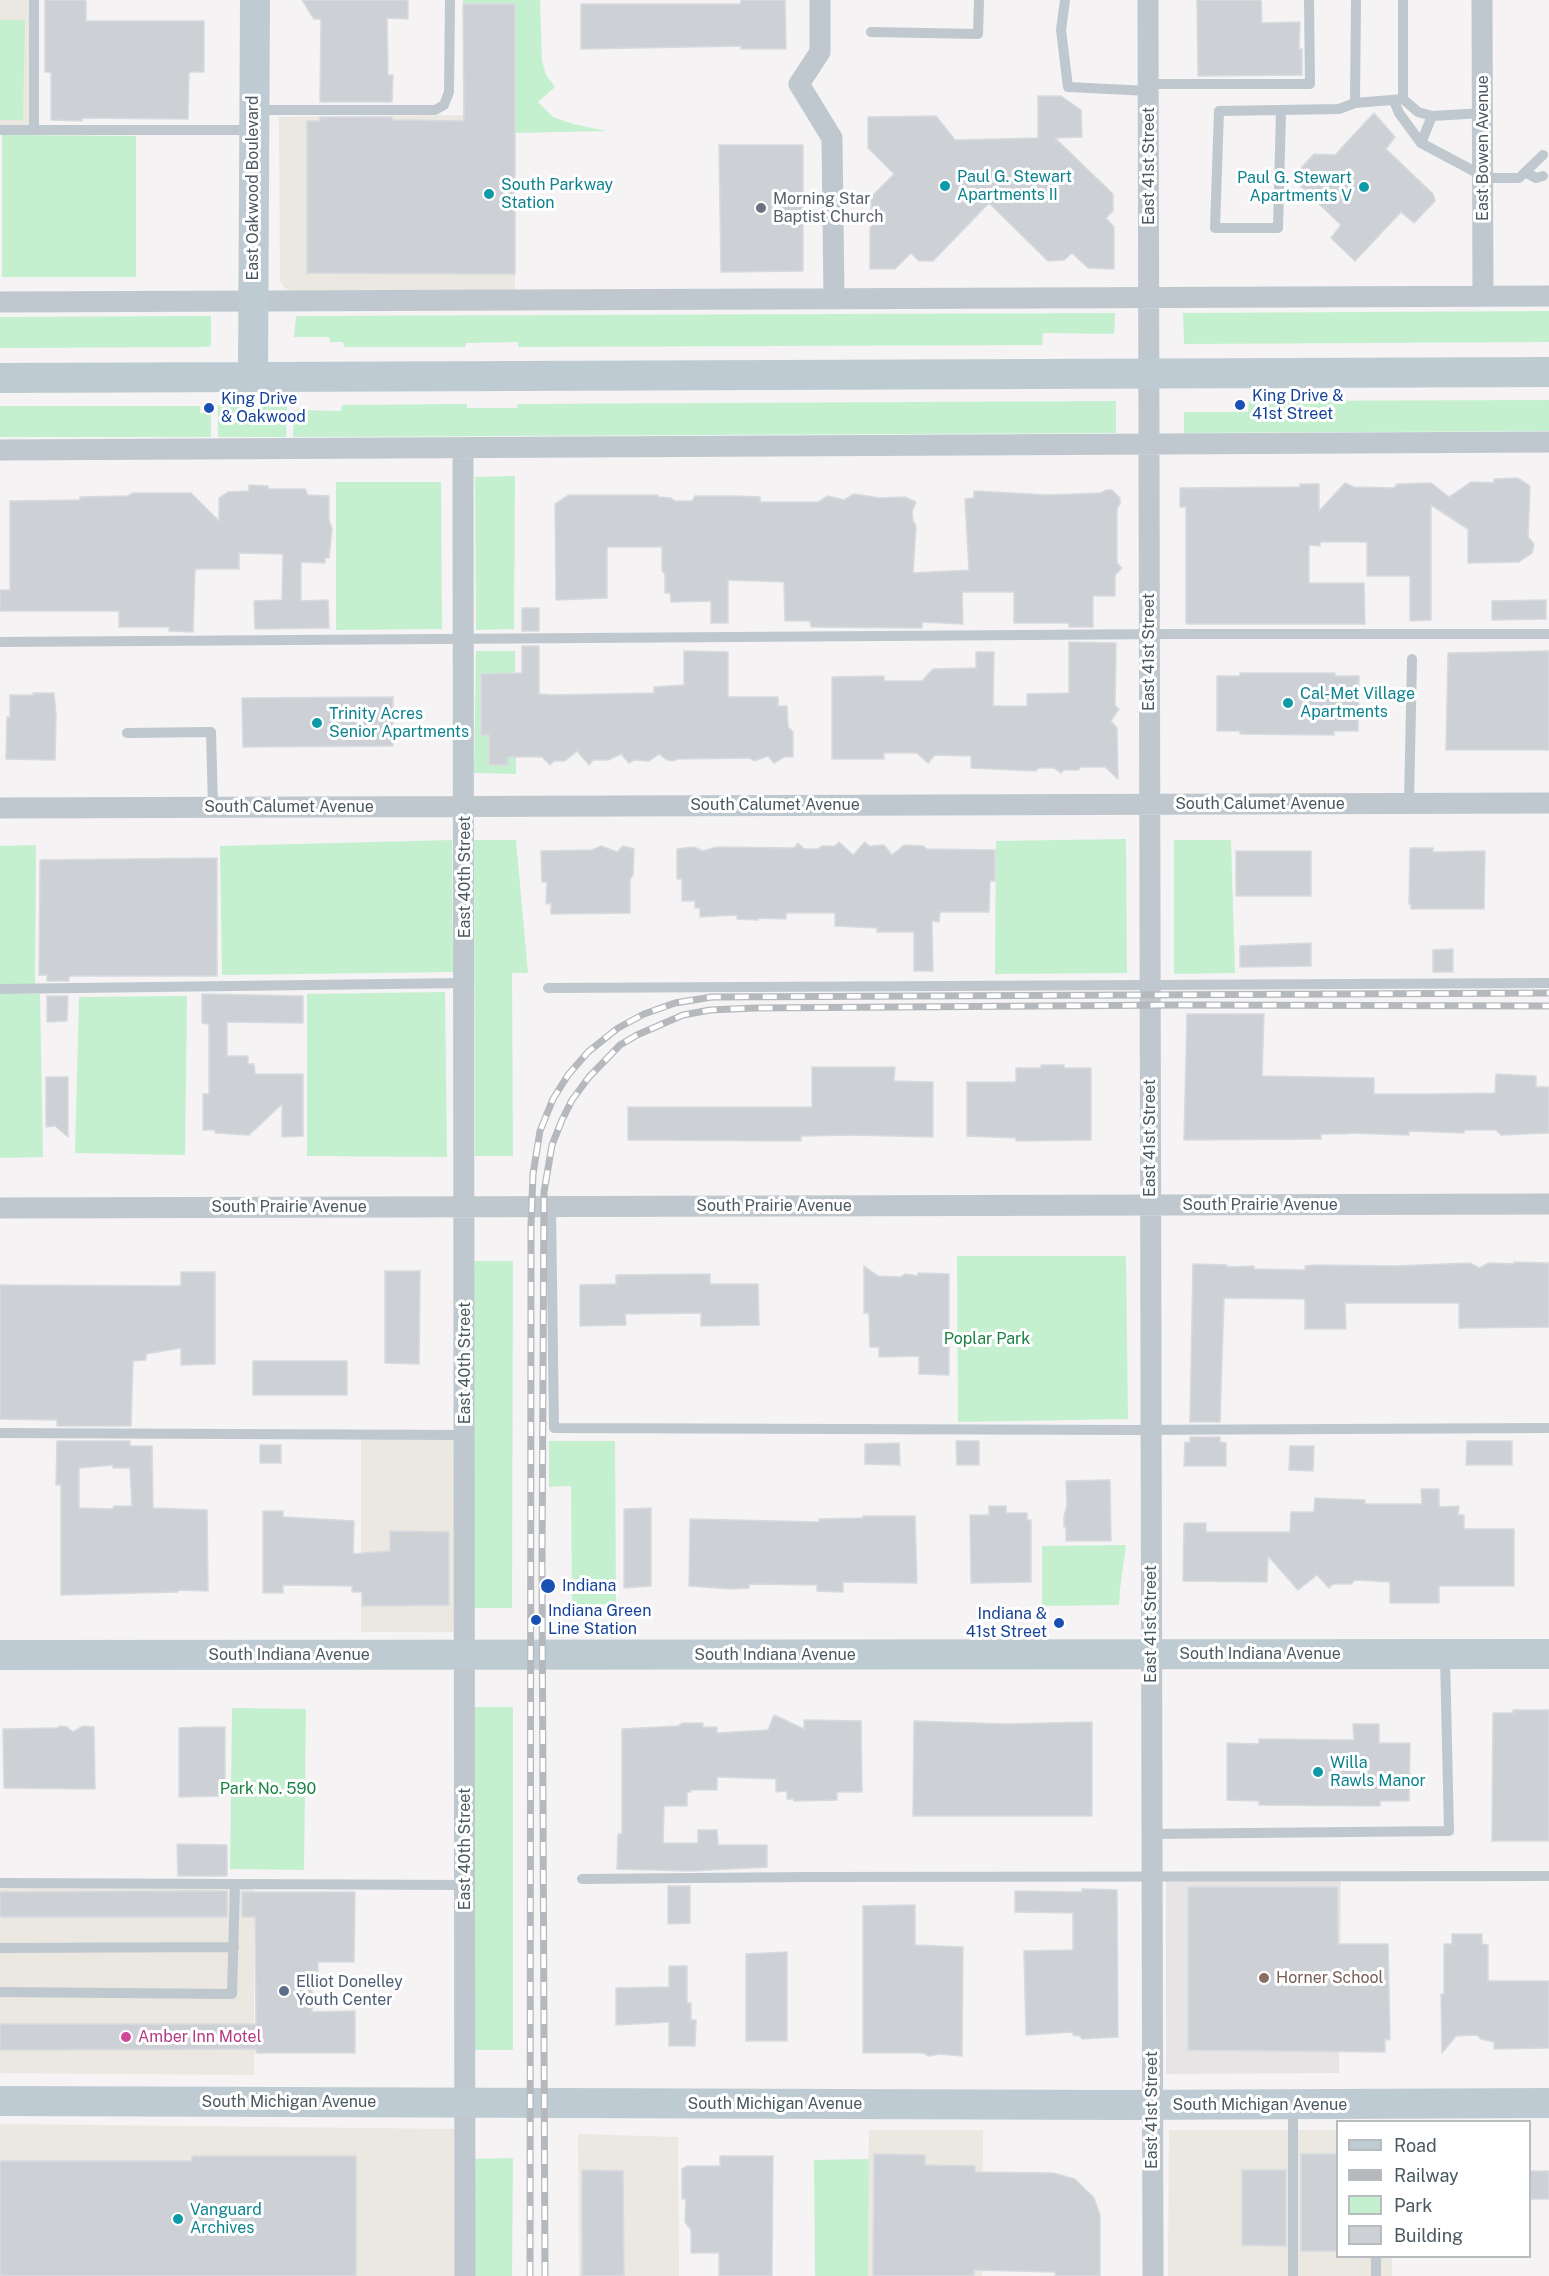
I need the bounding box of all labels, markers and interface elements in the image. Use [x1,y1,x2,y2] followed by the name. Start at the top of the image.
[1473,75,1493,221] street label: East Bowen Avenue
[243,95,263,281] street label: East Oakwood Boulevard
[1139,107,1159,225] street label: East 41st Street
[957,167,1072,205] place label: Paul G. Stewart Apartments II
[1237,168,1352,206] place label: Paul G. Stewart Apartments V
[501,175,613,213] place label: South Parkway Station
[938,179,952,193] marker: Paul G. Stewart Apartments II
[1357,180,1371,194] marker: Paul G. Stewart Apartments V
[482,187,496,201] marker: South Parkway Station
[773,189,884,227] place label: Morning Star Baptist Church
[754,201,768,215] marker: Morning Star Baptist Church
[1252,386,1344,424] place label: King Drive & 41st Street
[221,389,306,427] place label: King Drive & Oakwood
[1233,398,1247,412] marker: King Drive & 41st Street
[202,401,216,415] marker: King Drive & Oakwood
[1139,593,1159,711] street label: East 41st Street
[1300,684,1415,722] place label: Cal-Met Village Apartments
[1281,696,1295,710] marker: Cal-Met Village Apartments
[329,704,469,742] place label: Trinity Acres Senior Apartments
[310,716,324,730] marker: Trinity Acres Senior Apartments
[1175,794,1345,814] street label: South Calumet Avenue
[690,795,860,815] street label: South Calumet Avenue
[204,797,374,817] street label: South Calumet Avenue
[455,816,475,938] street label: East 40th Street
[1140,1079,1160,1197] street label: East 41st Street
[1182,1195,1338,1215] street label: South Prairie Avenue
[696,1196,852,1216] street label: South Prairie Avenue
[211,1197,367,1217] street label: South Prairie Avenue
[455,1302,475,1424] street label: East 40th Street
[944,1329,1030,1349] park label: Poplar Park
[1141,1565,1161,1683] street label: East 41st Street
[562,1576,616,1596] place label: Indiana
[539,1577,557,1595] marker: Indiana
[548,1601,651,1639] place label: Indiana Green Line Station
[966,1604,1047,1642] place label: Indiana & 41st Street
[529,1613,543,1627] marker: Indiana Green Line Station
[1052,1616,1066,1630] marker: Indiana & 41st Street
[1179,1644,1341,1664] street label: South Indiana Avenue
[208,1645,370,1665] street label: South Indiana Avenue
[694,1645,856,1665] street label: South Indiana Avenue
[1330,1753,1426,1791] place label: Willa Rawls Manor
[1311,1765,1325,1779] marker: Willa Rawls Manor
[220,1779,316,1799] park label: Park No. 590
[455,1788,475,1910] street label: East 40th Street
[1276,1968,1383,1988] place label: Horner School
[1257,1971,1271,1985] marker: Horner School
[296,1972,403,2010] place label: Elliot Donelley Youth Center
[277,1984,291,1998] marker: Elliot Donelley Youth Center
[138,2027,261,2047] place label: Amber Inn Motel
[119,2030,133,2044] marker: Amber Inn Motel
[1142,2051,1162,2169] street label: East 41st Street
[202,2092,376,2112] street label: South Michigan Avenue
[688,2094,862,2114] street label: South Michigan Avenue
[1173,2095,1347,2115] street label: South Michigan Avenue
[1336,2120,1531,2258] legend
[1394,2135,1437,2156] text: Road
[1394,2165,1459,2186] text: Railway
[1394,2195,1432,2216] text: Park
[190,2200,262,2238] place label: Vanguard Archives
[171,2212,185,2226] marker: Vanguard Archives
[1394,2225,1463,2246] text: Building

